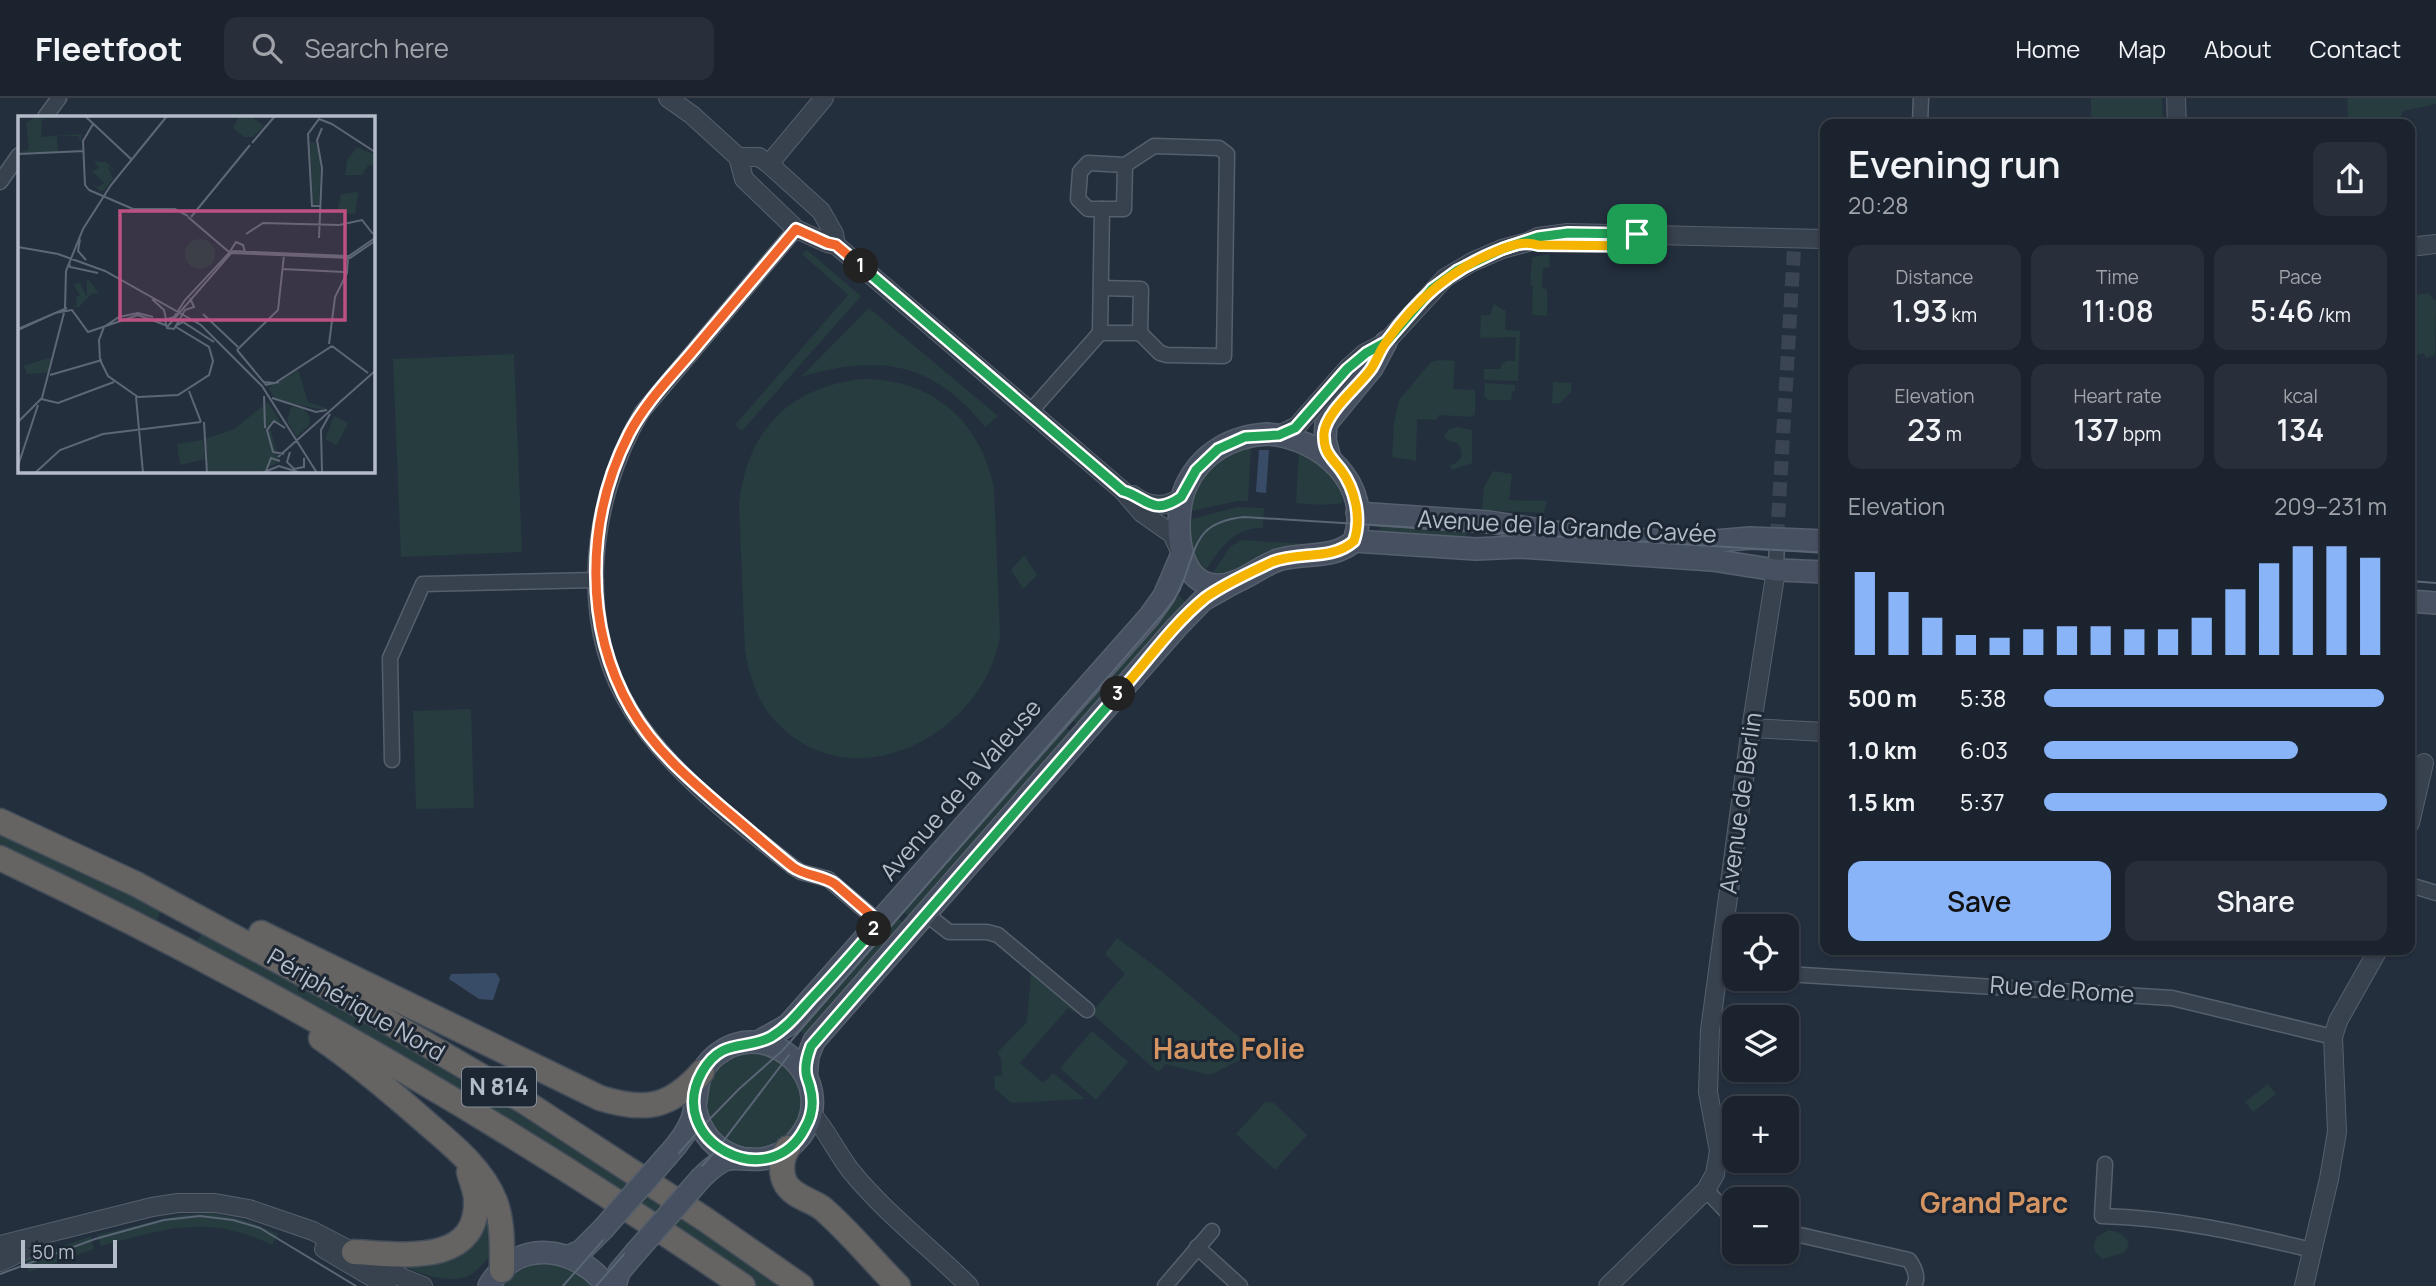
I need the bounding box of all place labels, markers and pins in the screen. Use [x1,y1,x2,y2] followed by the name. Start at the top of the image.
[1607,204,1667,264] pin
[844,248,878,284] pin: 1
[1100,676,1136,712] pin: 3
[856,912,892,946] pin: 2

